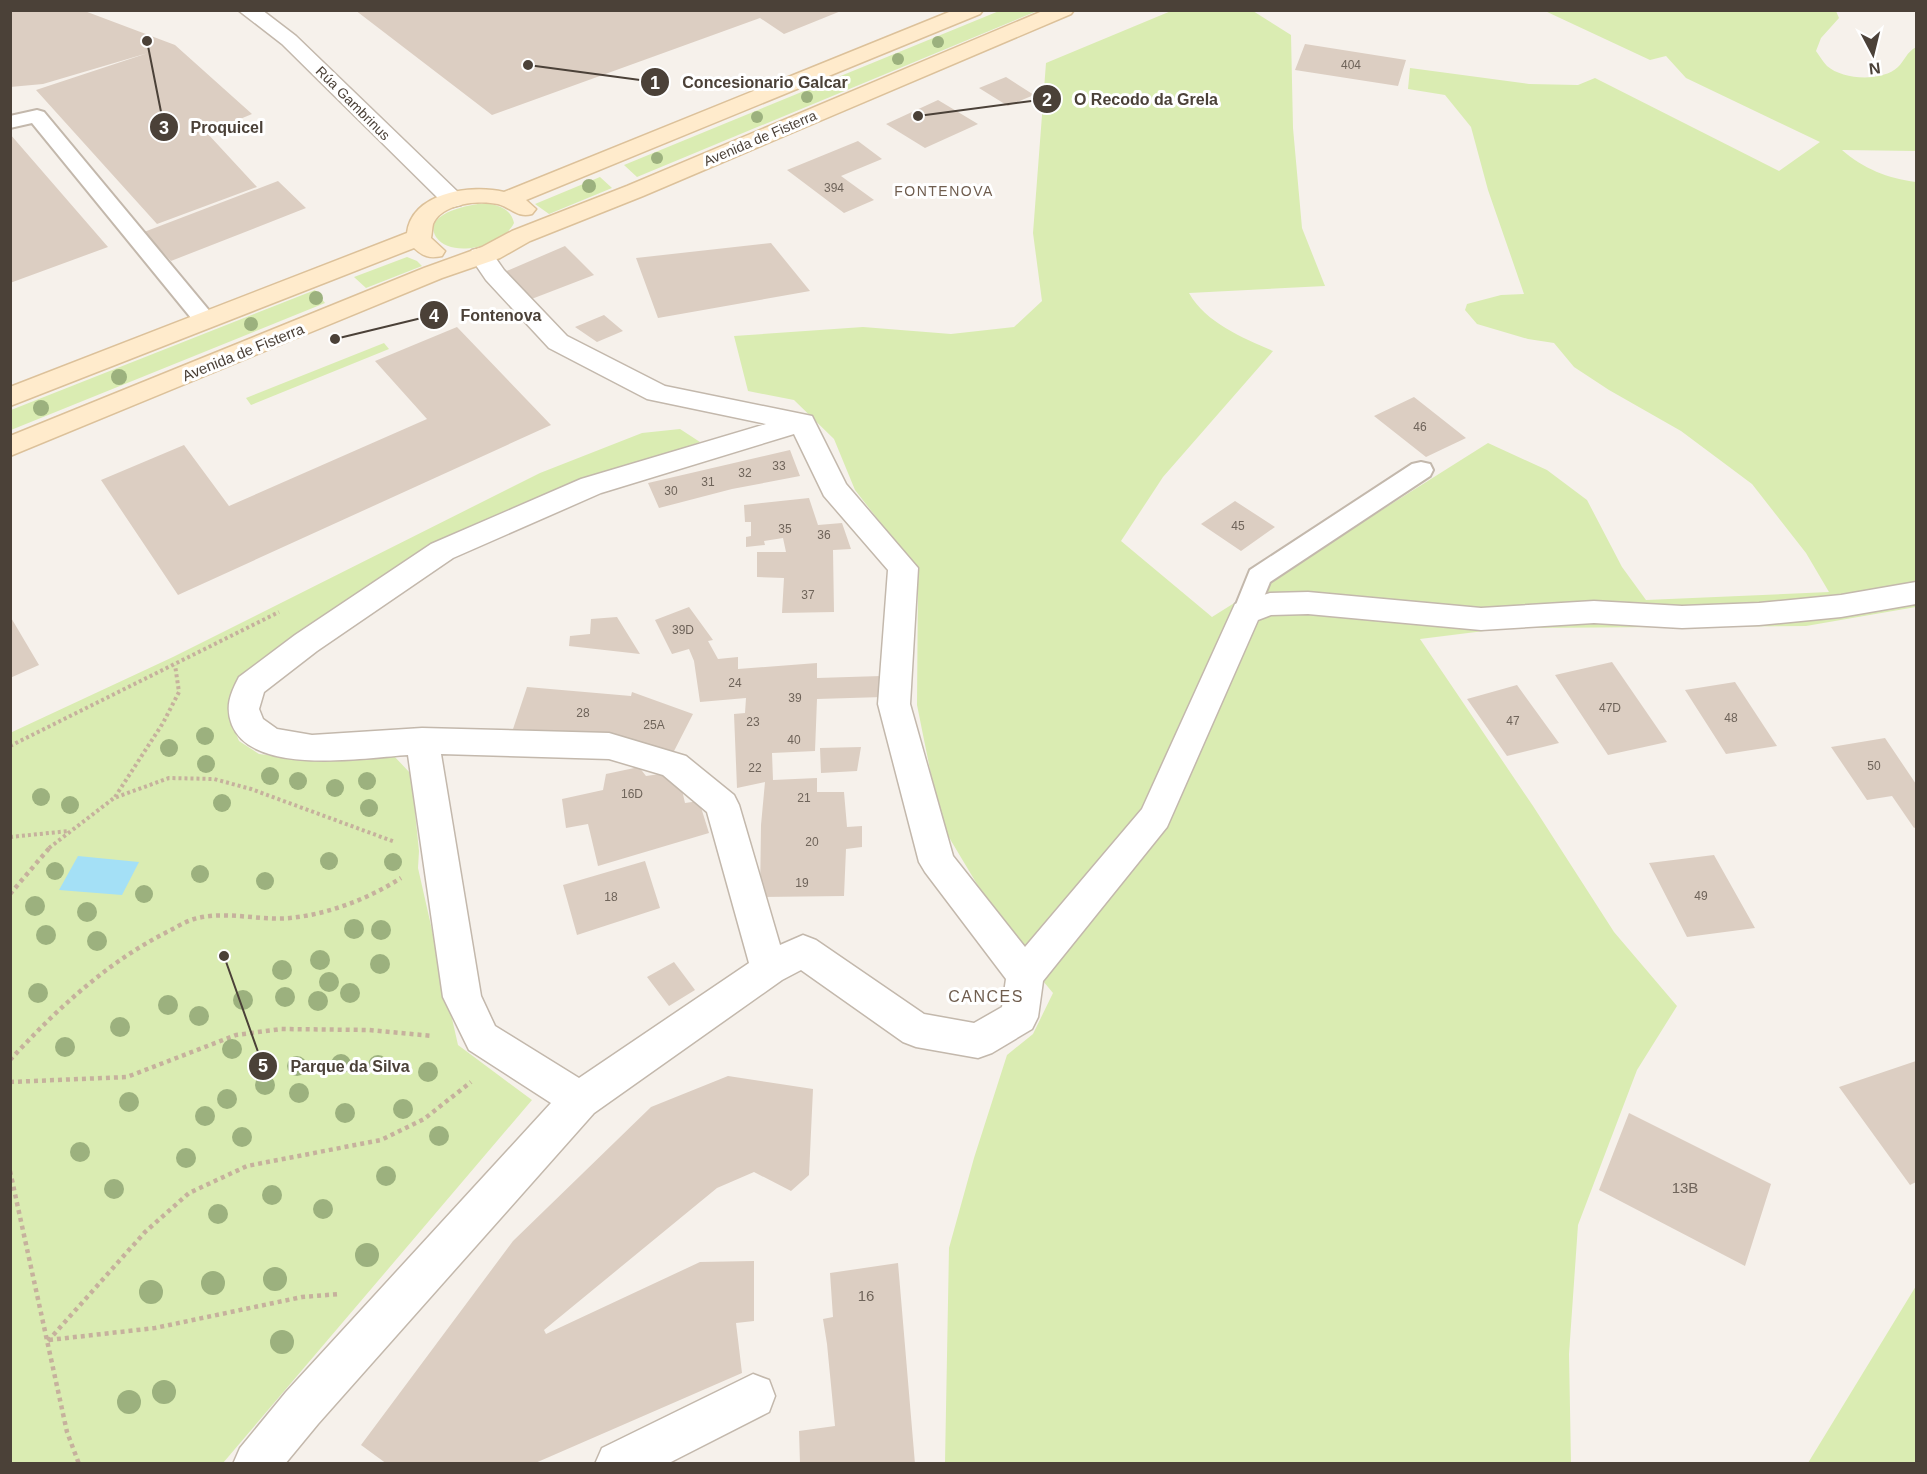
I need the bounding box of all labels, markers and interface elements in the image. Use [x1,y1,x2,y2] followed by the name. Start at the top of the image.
[1843,24,1903,84] north arrow
[1341,58,1361,72] house number: 404
[1868,59,1882,78] text: N
[313,63,393,143] street label: Rúa Gambrinus
[640,65,859,99] callout: Concesionario Galcar
[650,73,660,93] text: 1
[682,74,848,91] text: Concesionario Galcar
[1032,82,1230,116] callout: O Recodo da Grela
[1042,90,1052,110] text: 2
[1074,91,1218,108] text: O Recodo da Grela
[701,107,819,169] street label: Avenida de Fisterra
[149,110,276,144] callout: Proquicel
[159,118,169,138] text: 3
[191,119,263,136] text: Proquicel
[824,181,844,195] house number: 394
[894,183,994,199] district label: FONTENOVA
[419,298,553,332] callout: Fontenova
[429,306,439,326] text: 4
[461,307,542,324] text: Fontenova
[180,320,307,384] street label: Avenida de Fisterra
[1413,420,1427,434] house number: 46
[772,459,786,473] house number: 33
[738,466,752,480] house number: 32
[701,475,715,489] house number: 31
[664,484,678,498] house number: 30
[1231,519,1245,533] house number: 45
[778,522,792,536] house number: 35
[817,528,831,542] house number: 36
[801,588,815,602] house number: 37
[672,623,694,637] house number: 39D
[728,676,742,690] house number: 24
[788,691,802,705] house number: 39
[1599,701,1621,715] house number: 47D
[576,706,590,720] house number: 28
[1724,711,1738,725] house number: 48
[1506,714,1520,728] house number: 47
[746,715,760,729] house number: 23
[643,718,665,732] house number: 25A
[787,733,801,747] house number: 40
[1867,759,1881,773] house number: 50
[748,761,762,775] house number: 22
[621,787,643,801] house number: 16D
[797,791,811,805] house number: 21
[805,835,819,849] house number: 20
[795,876,809,890] house number: 19
[1694,889,1708,903] house number: 49
[604,890,618,904] house number: 18
[948,988,1024,1005] district label: CANCES
[248,1049,421,1083] callout: Parque da Silva
[258,1056,268,1076] text: 5
[290,1058,410,1075] text: Parque da Silva
[1672,1179,1698,1196] house number: 13B
[858,1287,874,1304] house number: 16

